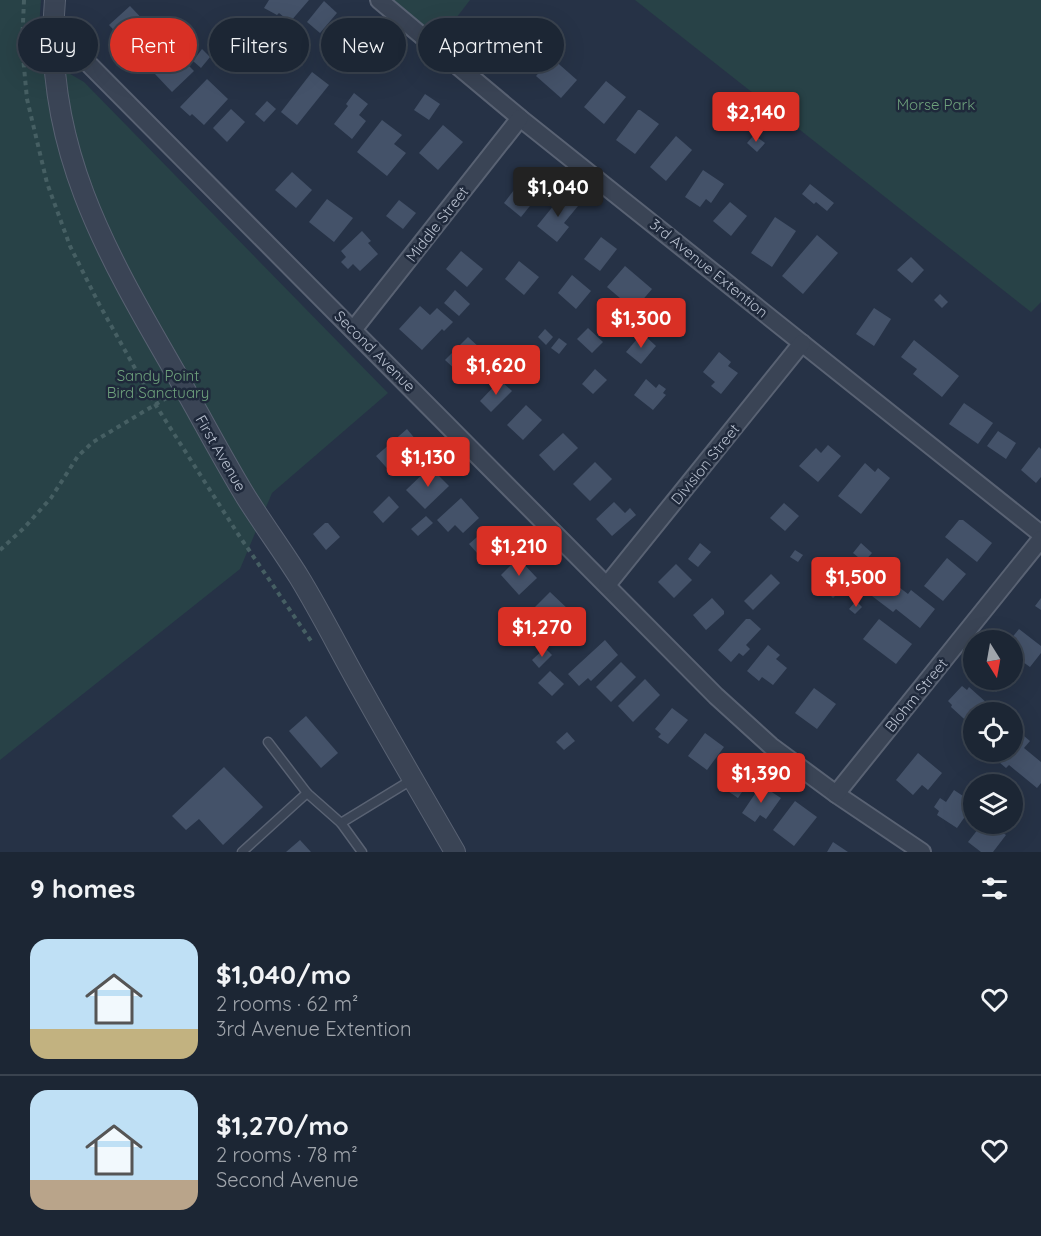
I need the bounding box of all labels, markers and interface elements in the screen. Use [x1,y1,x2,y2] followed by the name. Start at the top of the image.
[18,18,98,72] chip: Buy
[110,18,197,72] chip: Rent
[209,18,309,72] chip: Filters
[321,18,406,72] chip: New
[418,18,564,72] chip: Apartment
[707,92,805,143] pin: $2,140
[897,95,975,114] park label: Morse Park
[726,99,786,124] text: $2,140
[509,167,607,218] pin: $1,040
[527,174,589,199] text: $1,040
[402,182,472,266] street label: Middle Street
[646,214,772,322] street label: 3rd Avenue Extention
[592,298,690,349] pin: $1,300
[611,305,671,330] text: $1,300
[330,306,420,396] street label: Second Avenue
[447,345,545,396] pin: $1,620
[466,352,526,377] text: $1,620
[107,366,209,402] park label: Sandy Point Bird Sanctuary
[192,411,250,495] street label: First Avenue
[667,420,743,508] street label: Division Street
[379,437,477,488] pin: $1,130
[401,444,455,469] text: $1,130
[470,526,568,577] pin: $1,210
[491,533,547,558] text: $1,210
[807,557,905,608] pin: $1,500
[825,564,887,589] text: $1,500
[493,607,591,658] pin: $1,270
[512,614,572,639] text: $1,270
[963,630,1023,690] north arrow
[963,630,1023,834] map controls
[880,654,952,736] street label: Blohm Street
[963,702,1023,762] button: locate
[712,753,810,804] pin: $1,390
[731,760,791,785] text: $1,390
[963,774,1023,834] button: layers
[30,872,135,905] text: 9 homes
[978,872,1011,905] icon: filters
[216,958,351,991] text: $1,040/mo
[78,963,150,1035] icon: home
[978,983,1011,1016] icon: heart
[216,991,358,1016] text: 2 rooms · 62 m²
[216,1016,411,1041] text: 3rd Avenue Extention
[216,1109,349,1142] text: $1,270/mo
[78,1114,150,1186] icon: home
[978,1134,1011,1167] icon: heart
[216,1142,358,1167] text: 2 rooms · 78 m²
[216,1167,359,1192] text: Second Avenue

